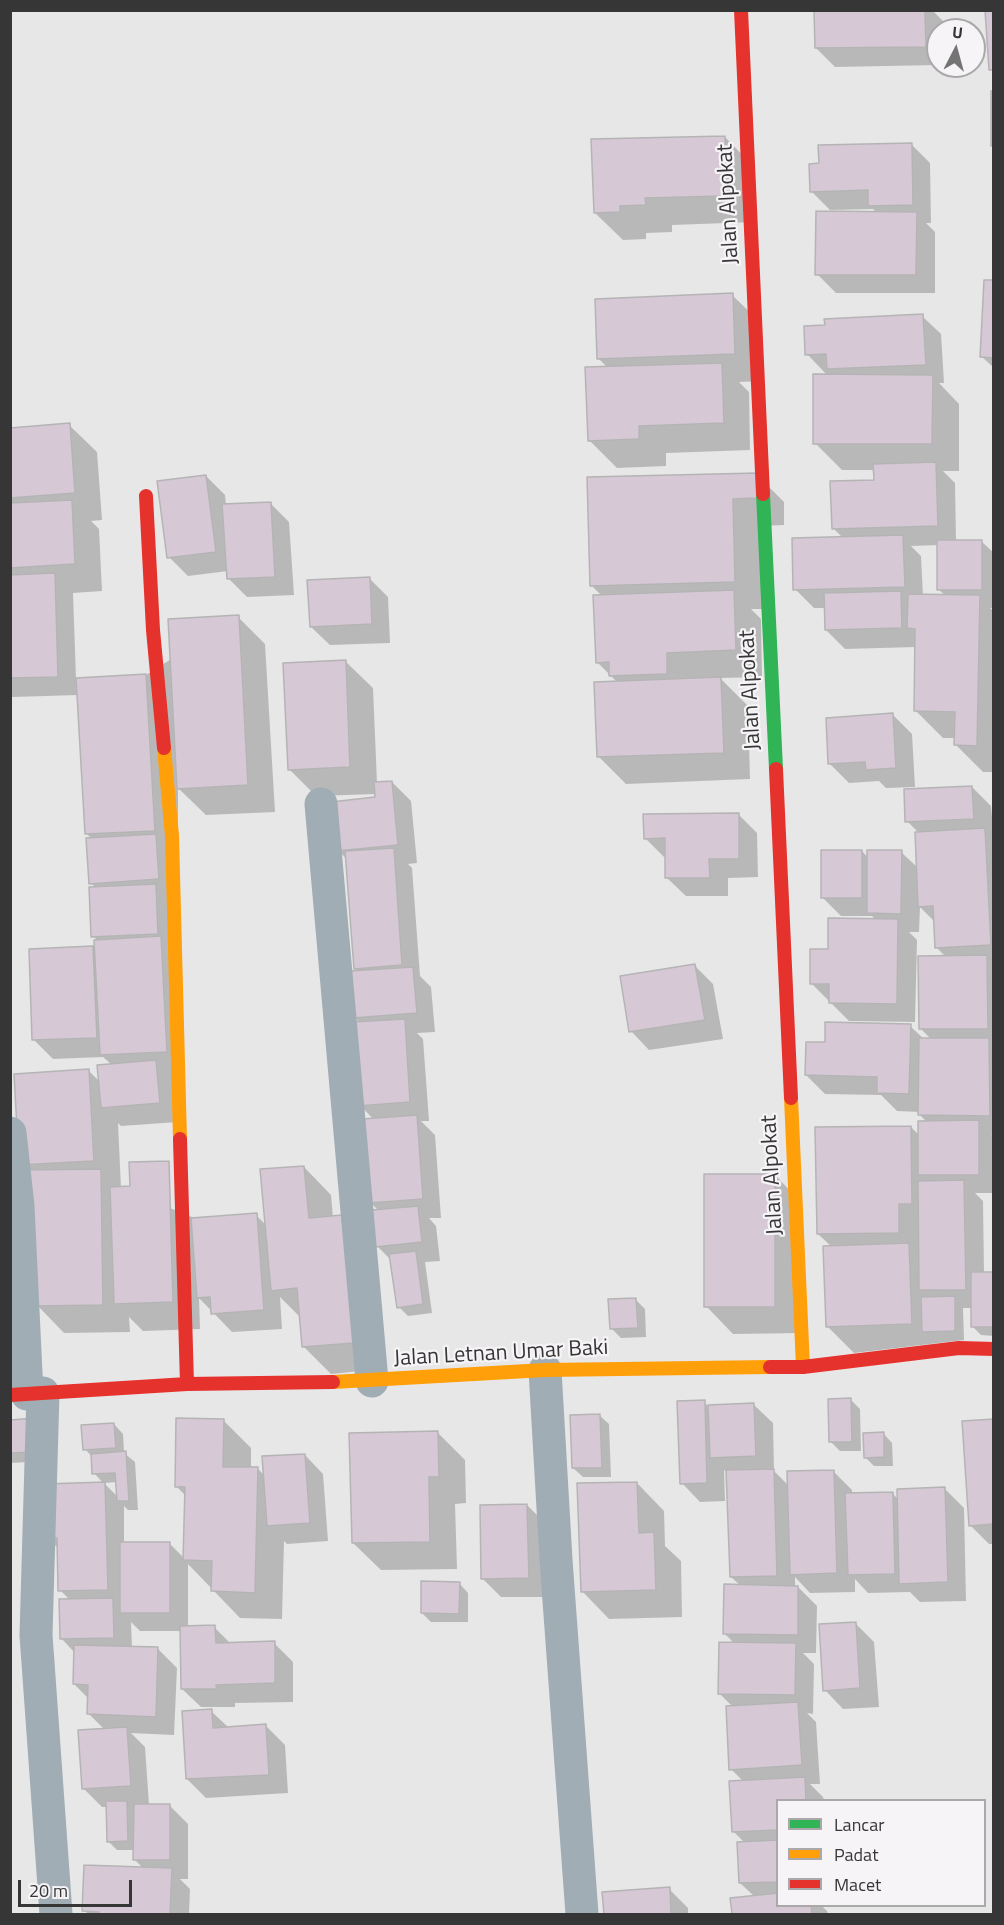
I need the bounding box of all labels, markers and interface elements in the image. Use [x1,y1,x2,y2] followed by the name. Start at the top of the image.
[926,18,986,78] north arrow
[951,20,964,45] text: U
[713,143,745,265] street label: Jalan Alpokat
[735,629,767,751] street label: Jalan Alpokat
[757,1114,789,1236] street label: Jalan Alpokat
[393,1335,609,1373] street label: Jalan Letnan Umar Baki
[776,1799,986,1907] legend
[834,1811,884,1838] text: Lancar
[834,1841,878,1868] text: Padat
[21,1868,135,1906] scale bar
[834,1871,881,1898] text: Macet
[29,1877,68,1904] text: 20 m

